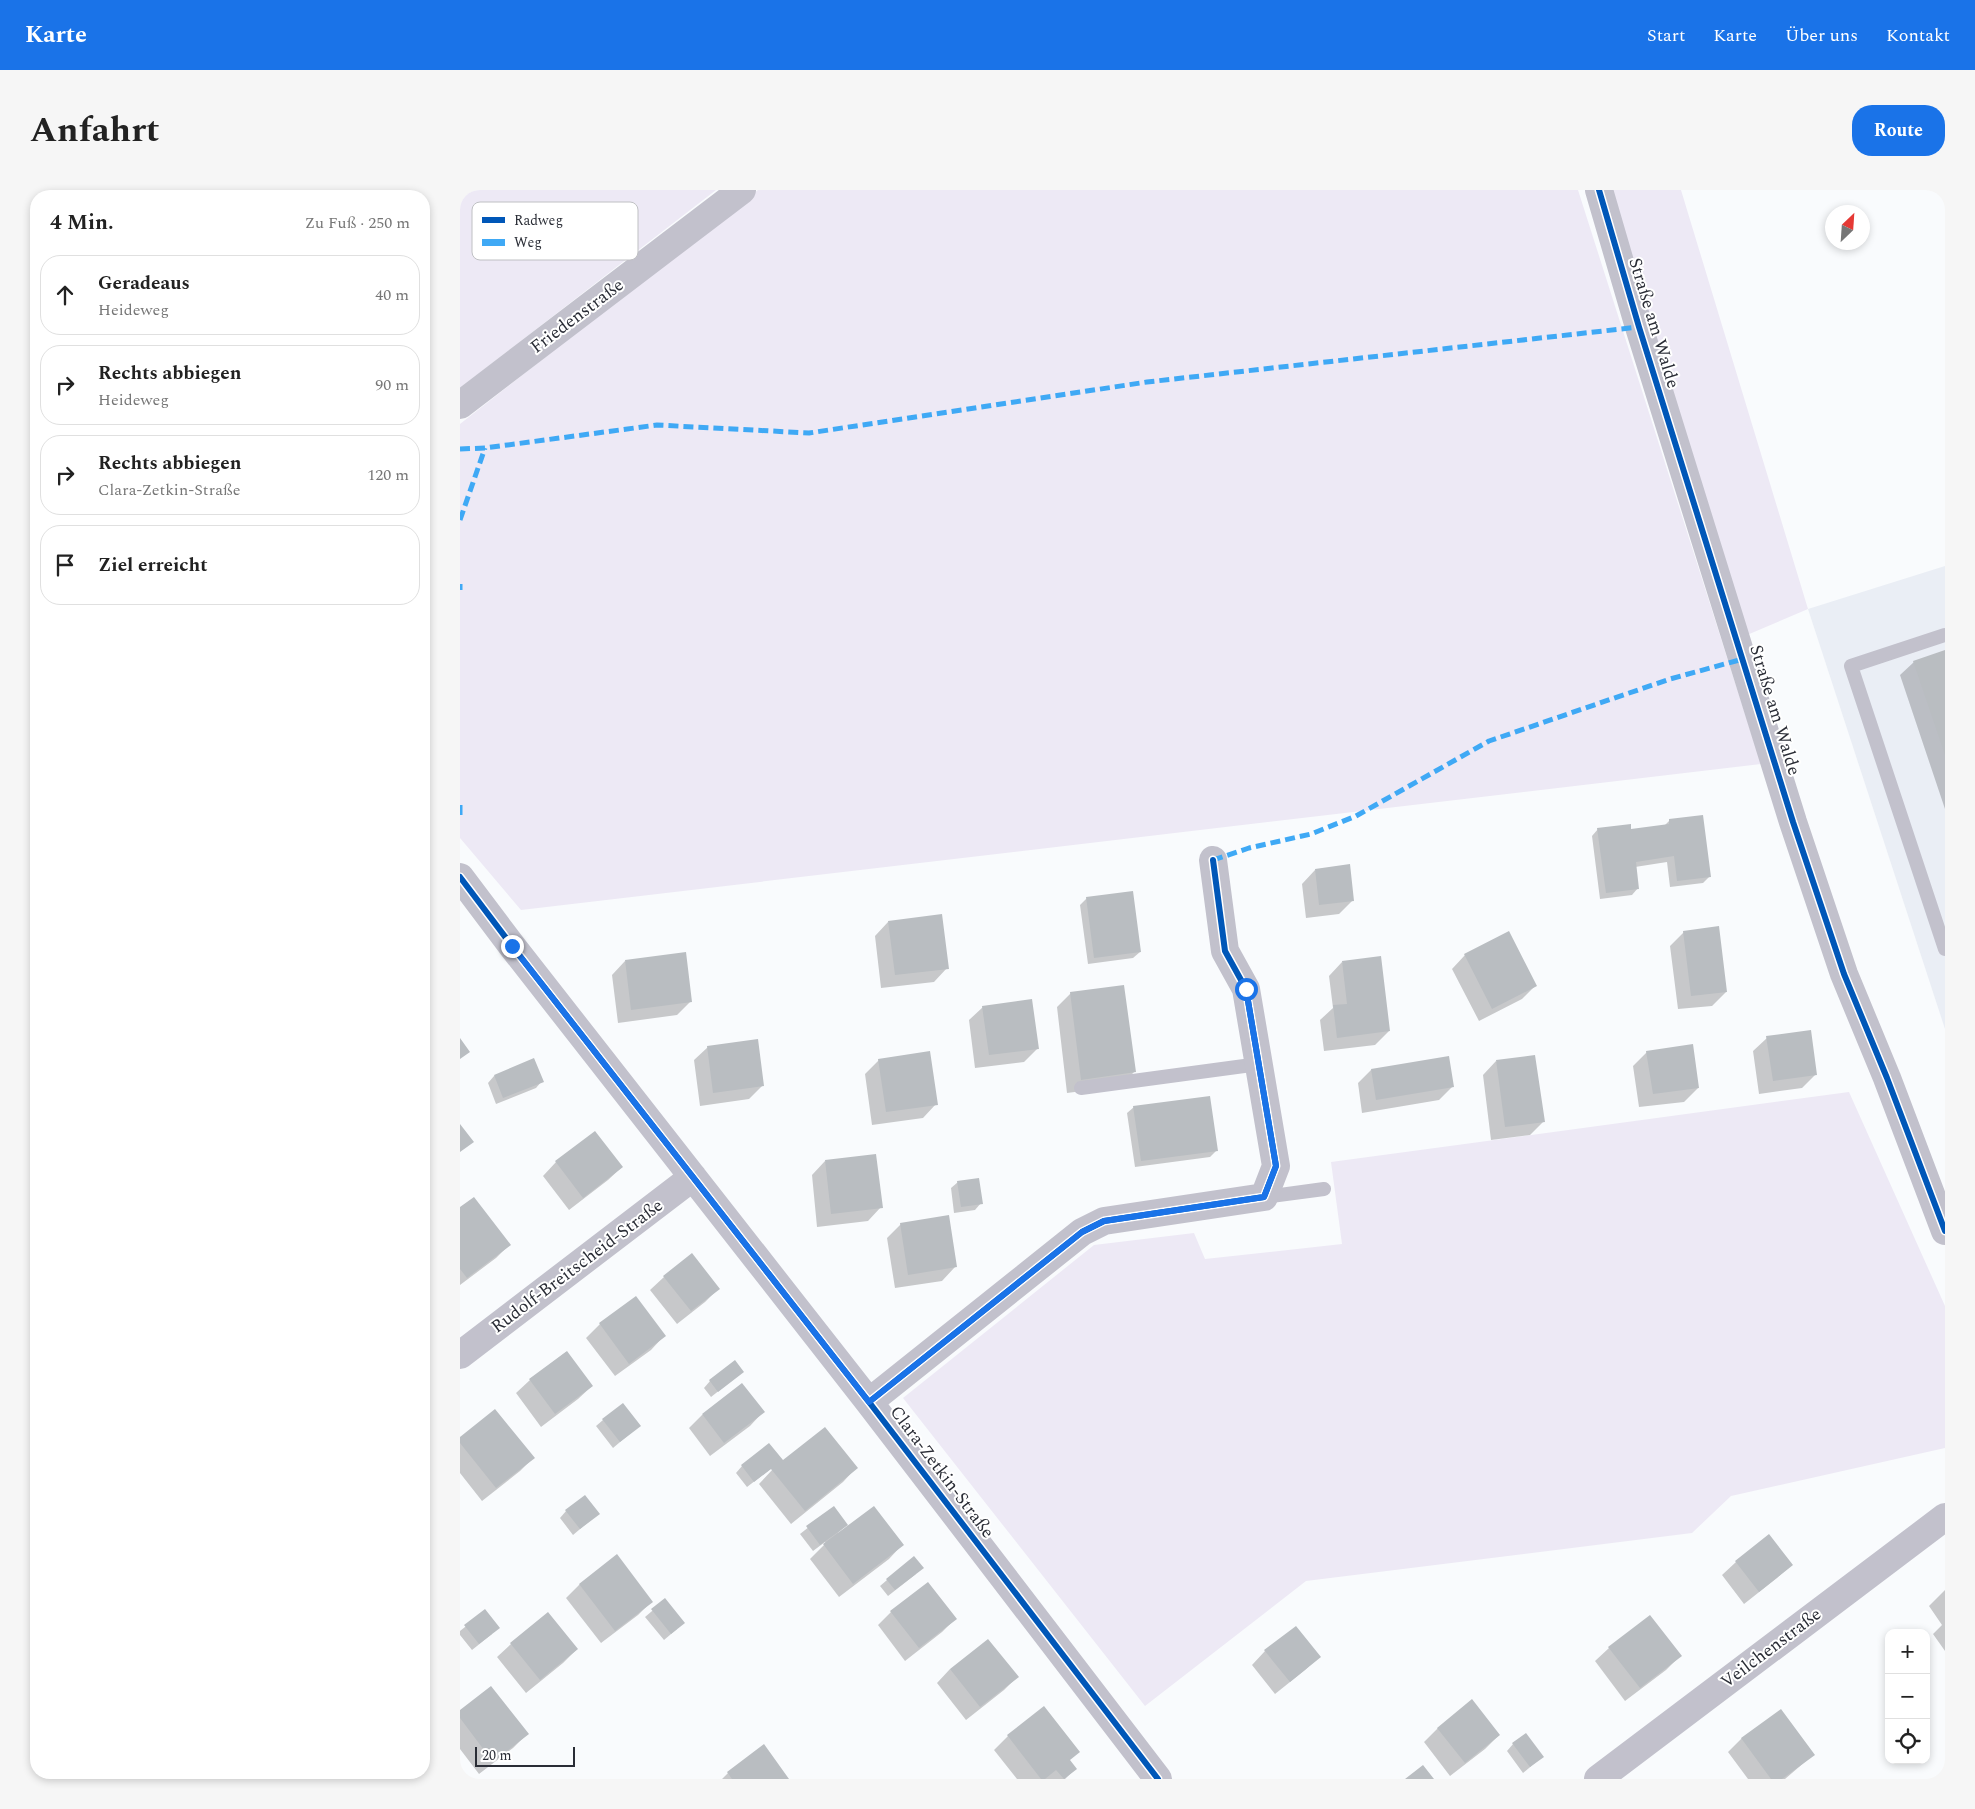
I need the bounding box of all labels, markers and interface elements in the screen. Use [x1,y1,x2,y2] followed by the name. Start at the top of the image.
[25,17,87,53] text: Karte
[1647,22,1685,49] text: Start
[1713,22,1757,49] text: Karte
[1785,22,1858,49] text: Über uns
[1886,22,1950,49] text: Kontakt
[30,104,160,157] text: Anfahrt
[1852,105,1945,156] button: Route
[472,202,638,260] legend
[1825,205,1870,250] north arrow
[50,207,114,239] text: 4 Min.
[514,210,563,231] text: Radweg
[305,211,410,235] text: Zu Fuß · 250 m
[514,232,542,253] text: Weg
[1621,254,1687,392] street label: Straße am Walde
[98,269,190,298] text: Geradeaus
[525,272,629,360] street label: Friedenstraße
[51,281,79,309] icon: ahead
[375,283,409,307] text: 40 m
[98,298,169,322] text: Heideweg
[98,359,242,388] text: Rechts abbiegen
[51,371,79,399] icon: right
[375,373,409,397] text: 90 m
[98,388,169,412] text: Heideweg
[98,449,242,478] text: Rechts abbiegen
[51,461,79,489] icon: right
[367,463,409,487] text: 120 m
[98,478,240,502] text: Clara-Zetkin-Straße
[51,551,79,579] icon: arrive
[98,551,208,580] text: Ziel erreicht
[1742,641,1808,779] street label: Straße am Walde
[501,935,524,958] route end
[1235,978,1258,1001] route start
[485,1192,669,1340] street label: Rudolf-Breitscheid-Straße
[883,1400,1001,1544] street label: Clara-Zetkin-Straße
[1715,1601,1827,1695] street label: Veilchenstraße
[1885,1629,1930,1764] map controls
[1885,1629,1930,1674] button: +
[1885,1674,1930,1719] button: −
[1885,1719,1930,1764] button: locate
[475,1744,575,1767] scale bar
[482,1745,512,1766] text: 20 m

